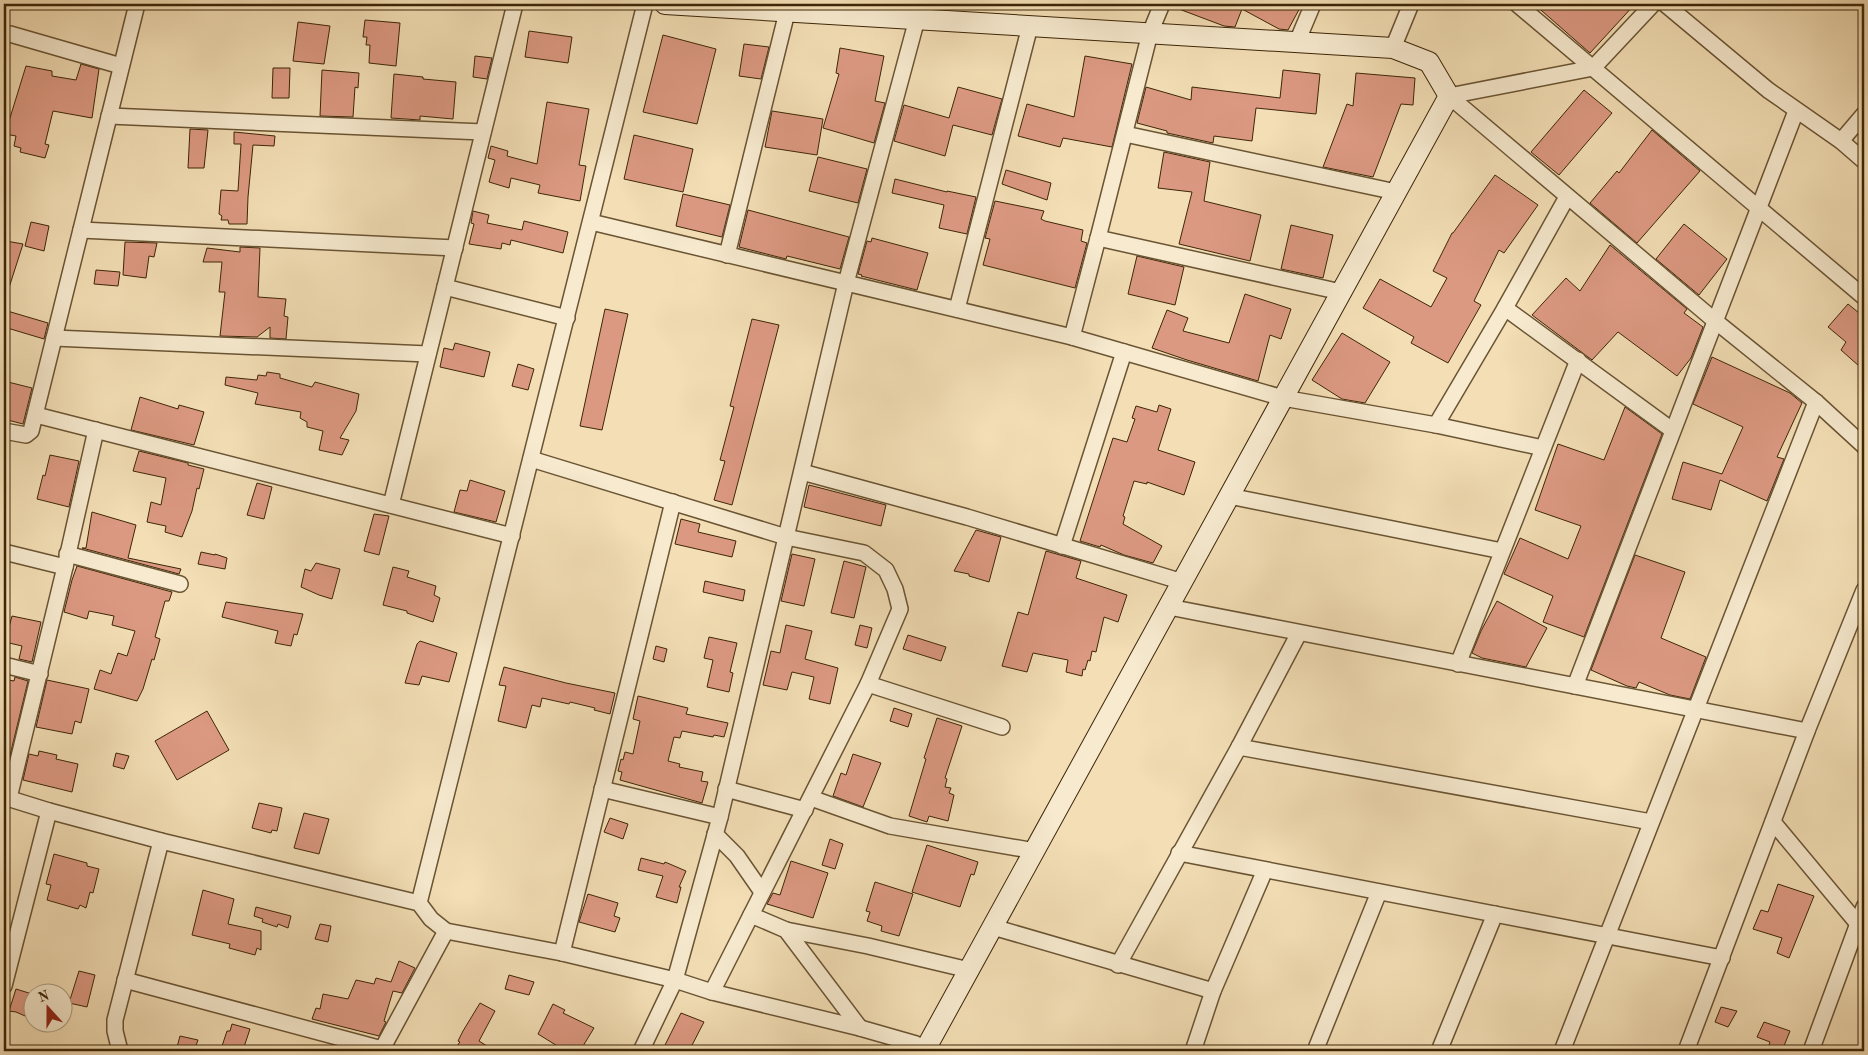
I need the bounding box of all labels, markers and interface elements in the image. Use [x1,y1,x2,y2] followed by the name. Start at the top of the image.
[22,982,72,1032] north arrow
[36,988,51,1005] text: N

